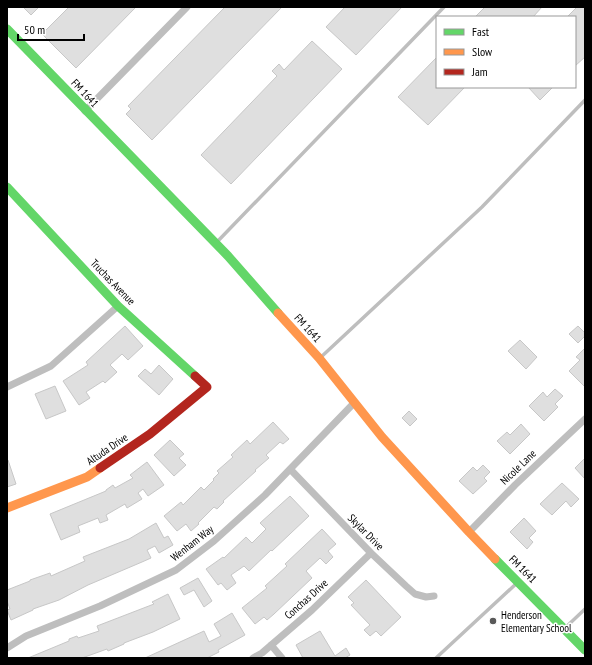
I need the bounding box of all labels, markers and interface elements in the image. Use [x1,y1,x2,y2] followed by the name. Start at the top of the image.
[18,16,84,42] scale bar
[436,16,576,88] legend
[24,22,45,37] text: 50 m
[472,24,490,39] text: Fast
[472,44,493,59] text: Slow
[471,64,488,79] text: Jam
[68,76,102,110] street label: FM 1641
[88,256,139,308] street label: Truchas Avenue
[292,311,325,345] street label: FM 1641
[84,430,131,468] street label: Altuda Drive
[497,446,539,487] street label: Nicole Lane
[345,511,387,553] street label: Skylar Drive
[168,521,217,564] street label: Wenham Way
[506,552,540,586] street label: FM 1641
[281,576,331,622] street label: Conchas Drive
[501,608,572,635] place label: Henderson Elementary School
[488,616,498,626] marker: Henderson Elementary School

